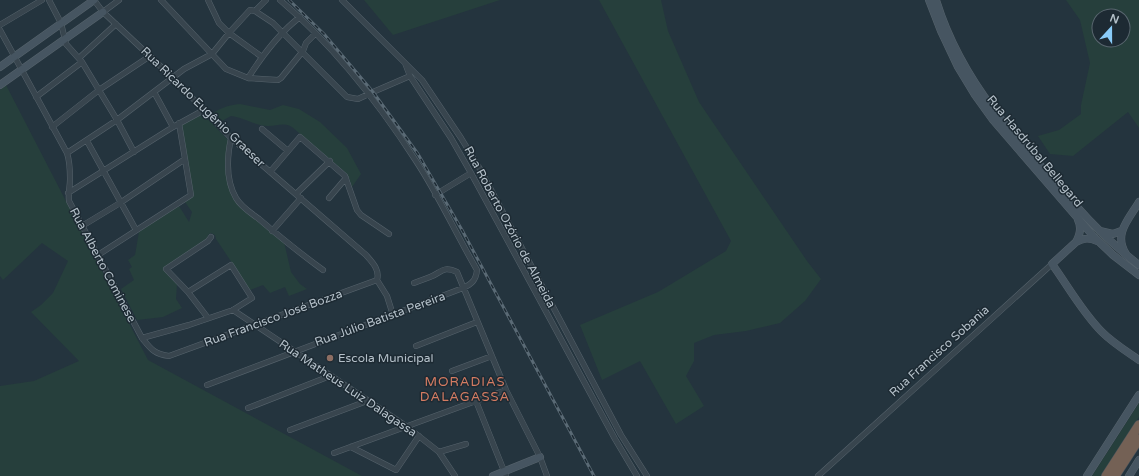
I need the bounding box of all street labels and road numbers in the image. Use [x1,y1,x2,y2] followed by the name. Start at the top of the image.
[138,44,268,170] street label: Rua Ricardo Eugênio Graeser
[984,92,1086,210] street label: Rua Hasdrúbal Bellegard
[461,144,559,310] street label: Rua Roberto Ozório de Almeida
[67,205,139,325] street label: Rua Alberto Cominese
[202,286,344,350] street label: Rua Francisco José Bozza
[313,289,447,349] street label: Rua Júlio Batista Pereira
[886,303,992,399] street label: Rua Francisco Sobania
[276,337,420,439] street label: Rua Matheus Luiz Dalagassa

